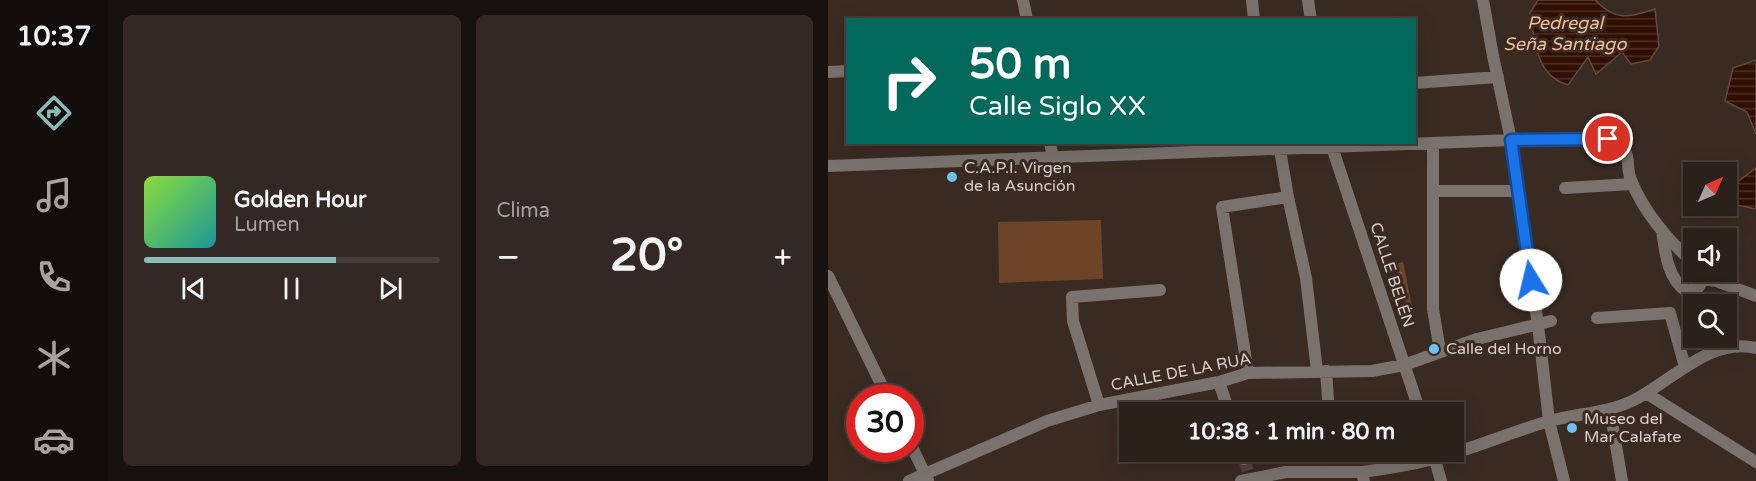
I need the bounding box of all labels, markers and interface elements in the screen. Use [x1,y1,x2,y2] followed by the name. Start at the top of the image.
[1504,12,1627,55] water label: Pedregal Seña Santiago
[17,20,91,53] text: 10:37
[969,39,1071,90] text: 50 m
[870,42,948,120] icon: right
[969,90,1146,123] text: Calle Siglo XX
[33,92,75,134] icon: directions
[1582,113,1633,164] pin
[1591,122,1624,155] icon: arrive
[964,158,1076,196] place label: C.A.P.I. Virgen de la Asunción
[1683,162,1737,216] north arrow
[1683,162,1737,348] map controls
[945,170,959,184] marker: C.A.P.I. Virgen de la Asunción
[33,174,75,216] icon: music
[234,187,366,213] text: Golden Hour
[497,199,550,223] text: Clima
[234,213,300,237] text: Lumen
[1366,220,1418,330] street label: CALLE BELÉN
[1683,228,1737,282] button: sound
[610,229,683,283] text: 20°
[497,238,520,277] text: −
[773,238,792,277] text: +
[1499,248,1563,312] position arrow
[33,256,75,298] icon: phone
[177,272,210,305] icon: previous
[275,272,308,305] icon: pause
[374,272,407,305] icon: next
[1683,294,1737,348] button: search
[33,337,75,379] icon: climate
[1446,339,1562,359] place label: Calle del Horno
[1427,342,1441,356] marker: Calle del Horno
[1109,349,1253,395] street label: CALLE DE LA RUA
[846,384,924,462] speed limit sign: 30
[1584,409,1681,447] place label: Museo del Mar Calafate
[33,419,75,461] icon: car
[1188,419,1395,445] text: 10:38 · 1 min · 80 m
[1565,421,1579,435] marker: Museo del Mar Calafate

